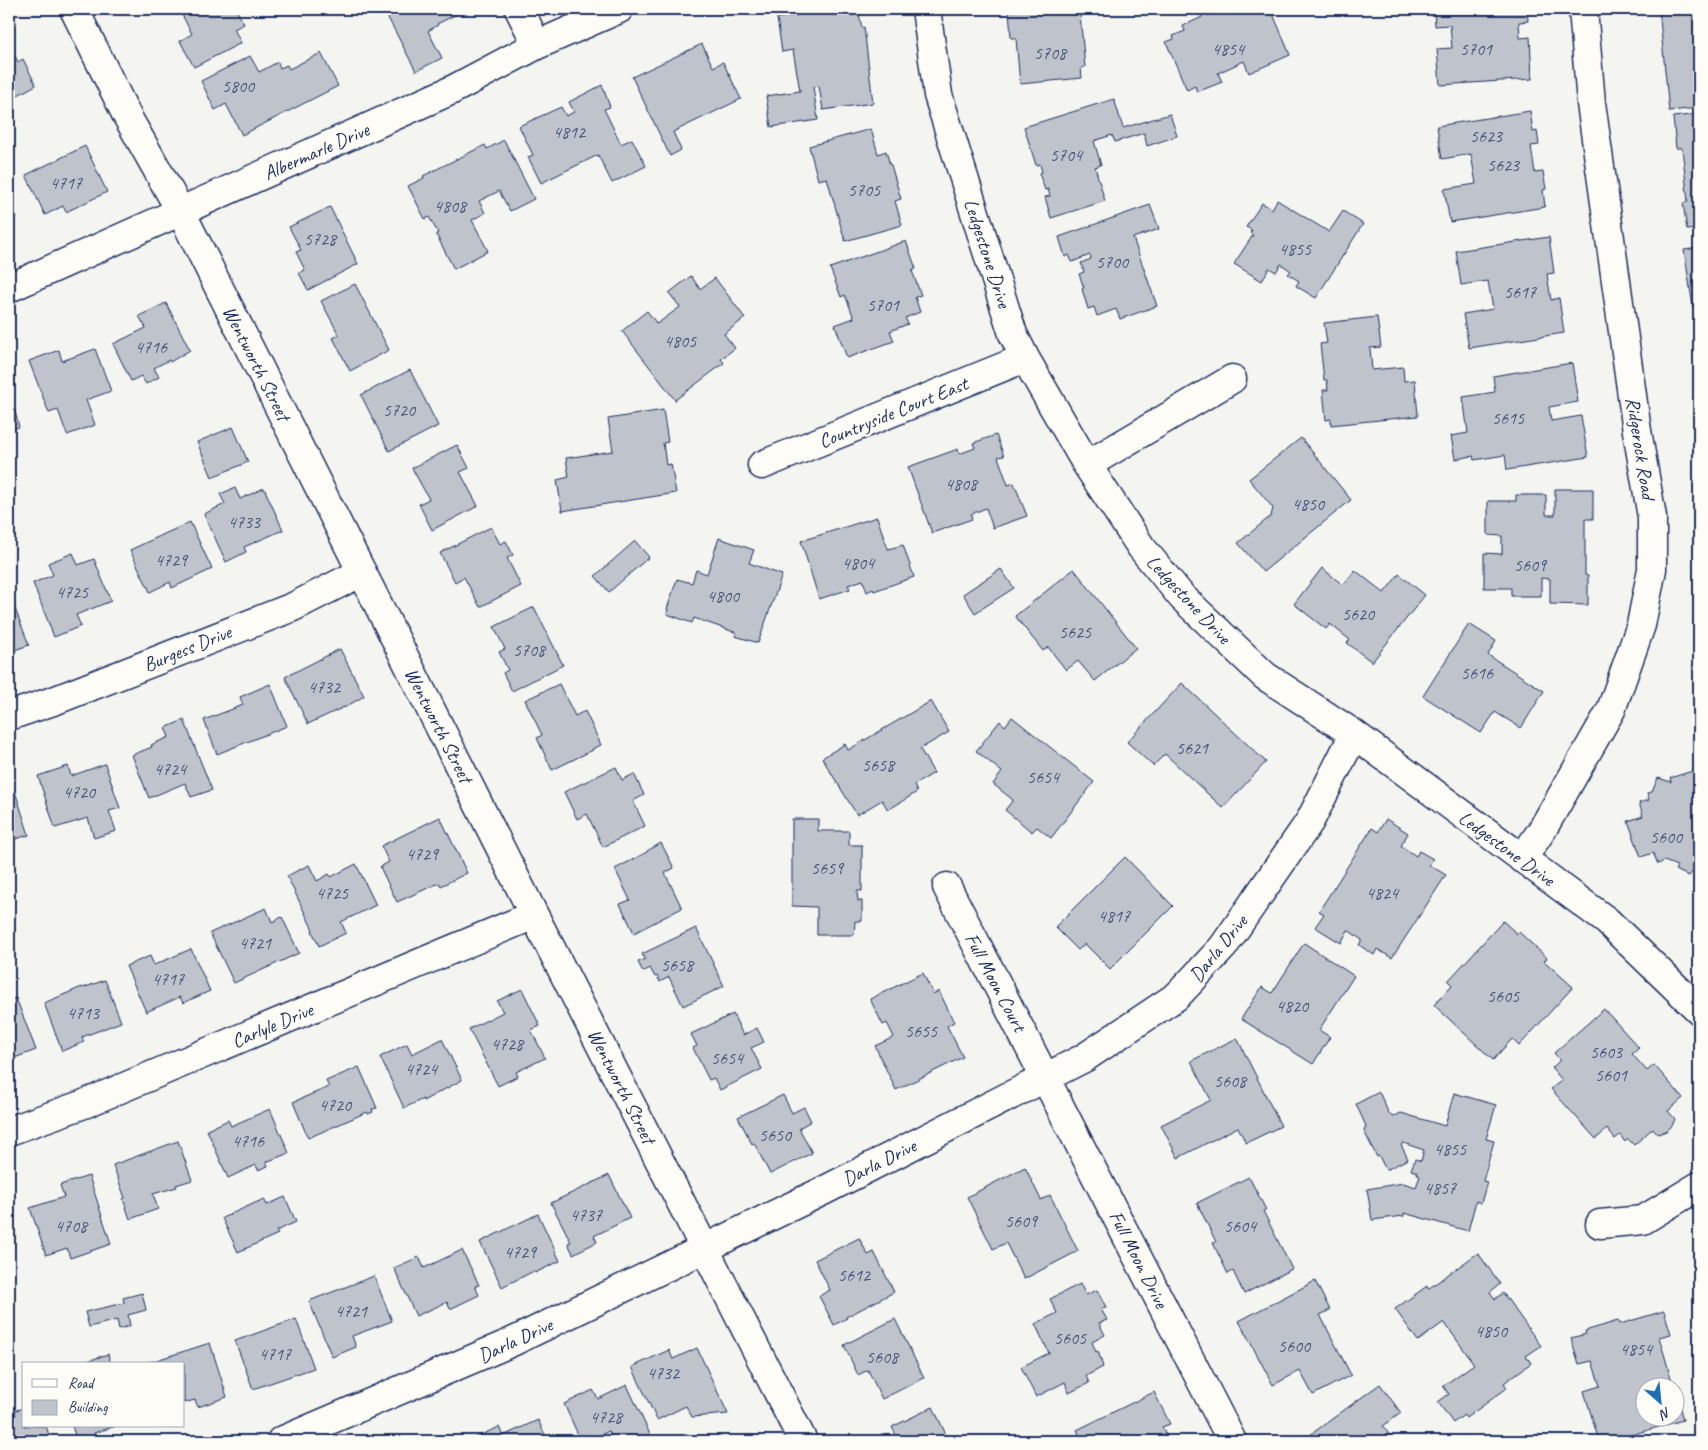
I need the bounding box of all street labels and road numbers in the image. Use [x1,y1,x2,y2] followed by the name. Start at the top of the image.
[260,116,374,186] street label: Albermarle Drive
[958,196,1017,312] street label: Ledgestone Drive
[217,302,298,428] street label: Wentworth Street
[815,370,974,454] street label: Countryside Court East
[1620,395,1661,504] street label: Ridgerock Road
[1141,550,1237,650] street label: Ledgestone Drive
[140,619,236,677] street label: Burgess Drive
[399,664,480,790] street label: Wentworth Street
[1454,805,1561,893] street label: Ledgestone Drive
[1184,908,1254,987] street label: Darla Drive
[959,929,1033,1038] street label: Full Moon Court
[228,997,318,1054] street label: Carlyle Drive
[582,1025,663,1151] street label: Wentworth Street
[838,1133,922,1192] street label: Darla Drive
[1103,1206,1174,1314] street label: Full Moon Drive
[474,1312,558,1369] street label: Darla Drive

